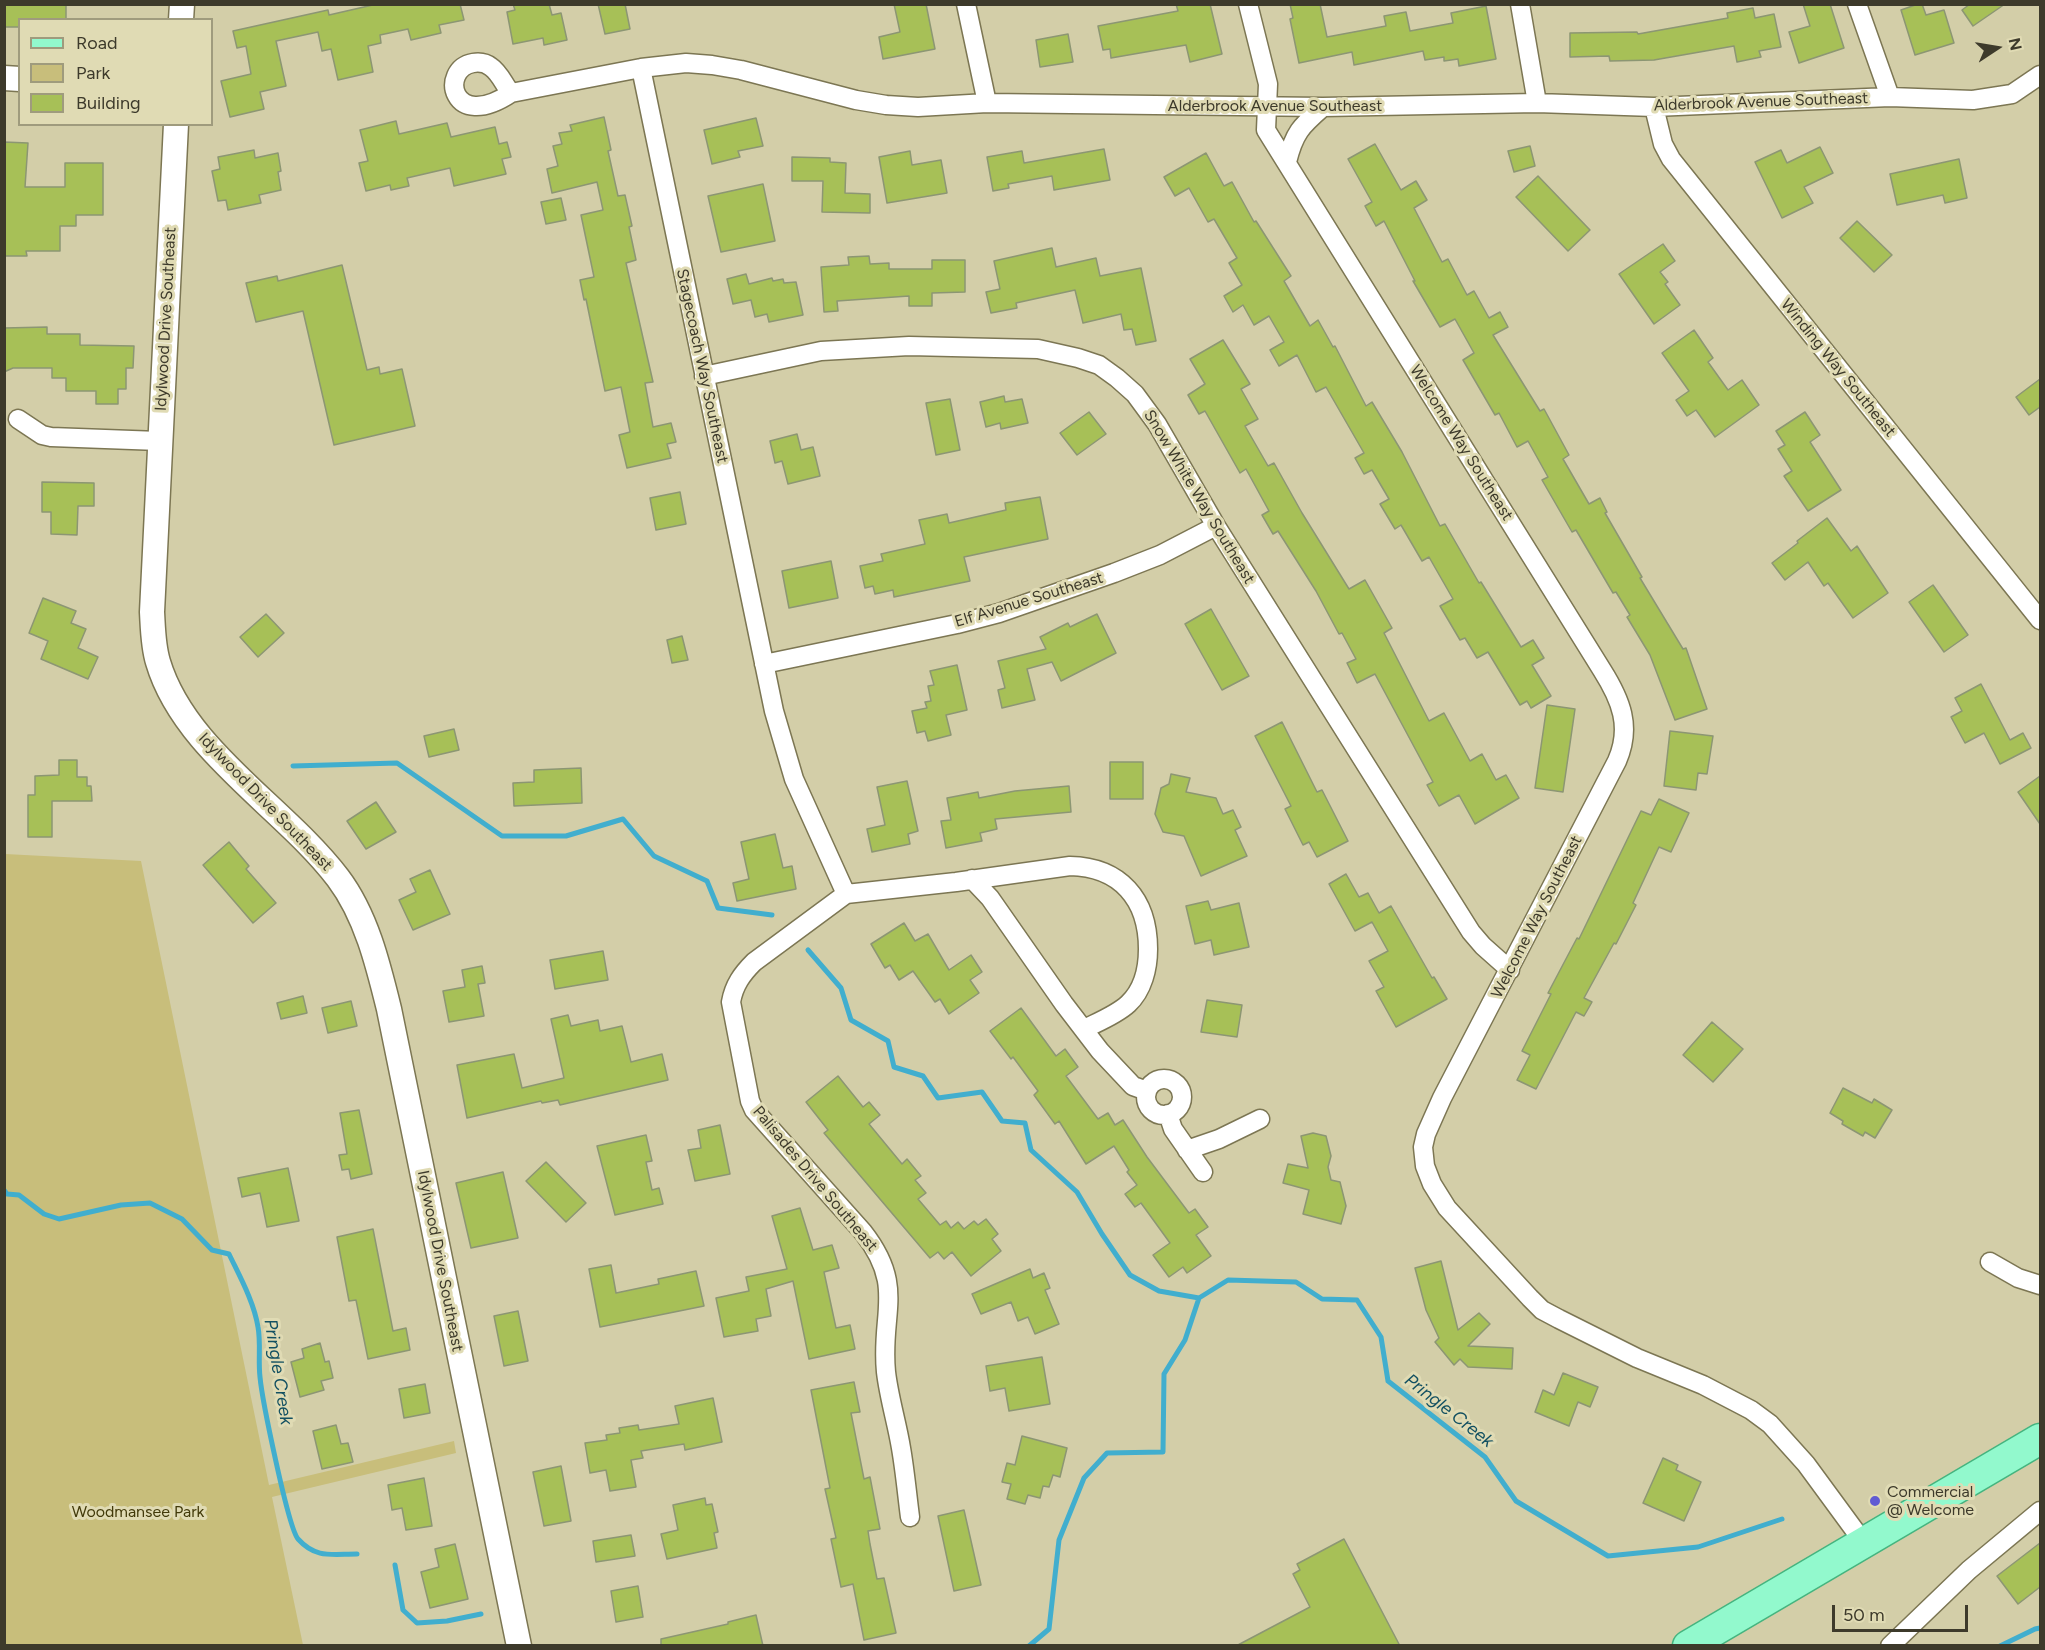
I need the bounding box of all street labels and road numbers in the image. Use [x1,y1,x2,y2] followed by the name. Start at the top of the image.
[1654,89,1868,115] street label: Alderbrook Avenue Southeast
[1168,96,1382,116] street label: Alderbrook Avenue Southeast
[152,226,180,412] street label: Idylwood Drive Southeast
[672,267,732,465] street label: Stagecoach Way Southeast
[1776,295,1900,441] street label: Winding Way Southeast
[1405,362,1517,524] street label: Welcome Way Southeast
[1139,407,1259,587] street label: Snow White Way Southeast
[952,568,1106,632] street label: Elf Avenue Southeast
[194,729,336,875] street label: Idylwood Drive Southeast
[1488,833,1586,1001] street label: Welcome Way Southeast
[749,1102,881,1256] street label: Palisades Drive Southeast
[413,1169,467,1353] street label: Idylwood Drive Southeast

